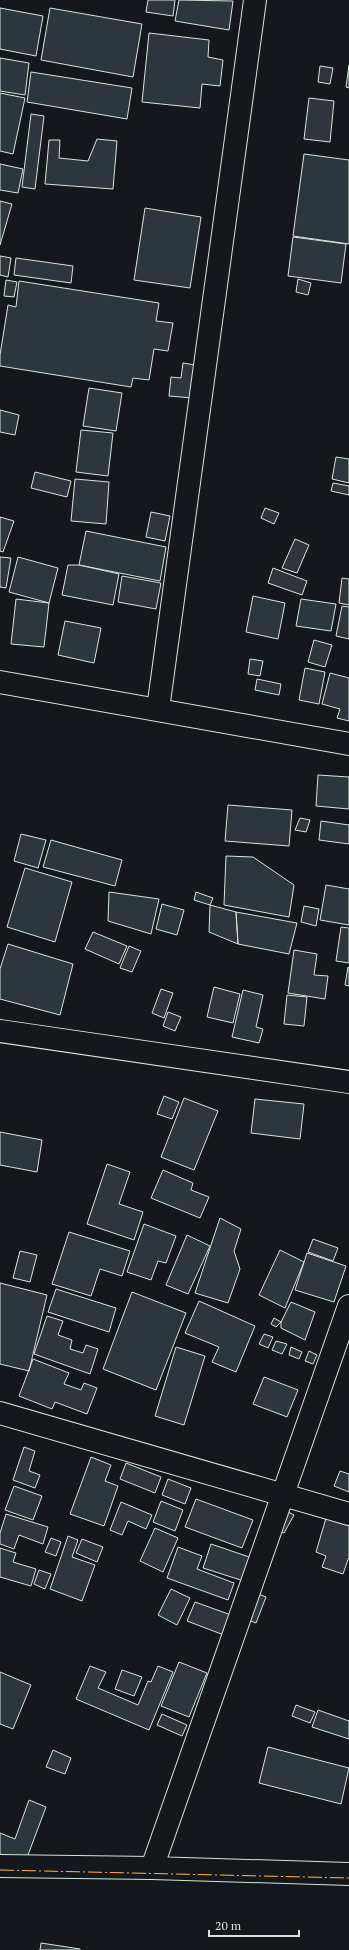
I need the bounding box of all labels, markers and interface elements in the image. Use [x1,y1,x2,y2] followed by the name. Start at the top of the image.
[209,1912,299,1938] scale bar
[215,1918,242,1933] text: 20 m

